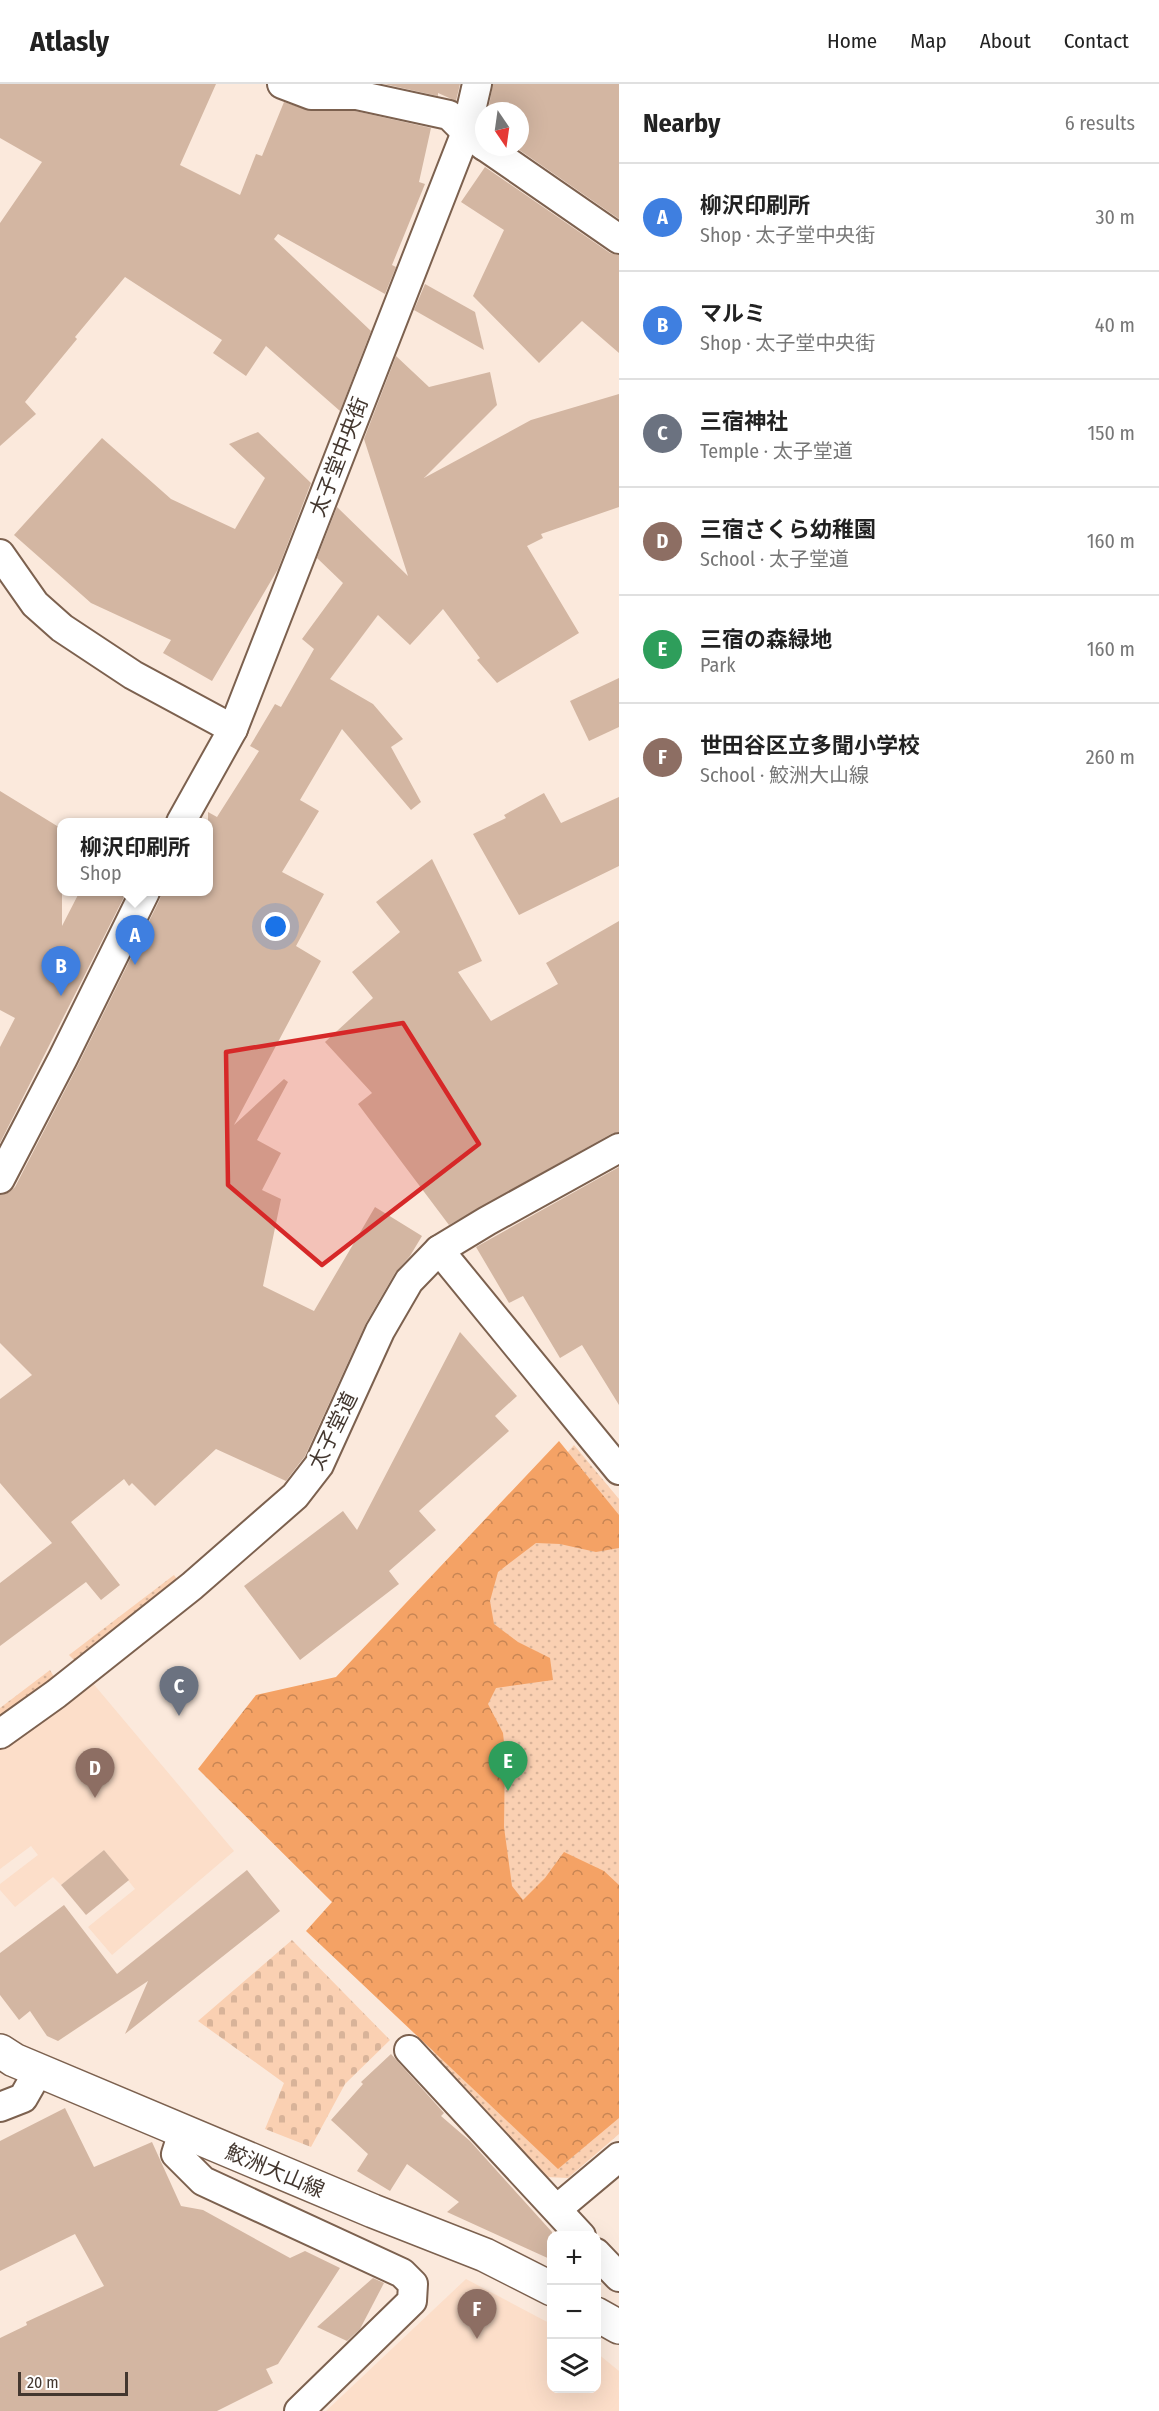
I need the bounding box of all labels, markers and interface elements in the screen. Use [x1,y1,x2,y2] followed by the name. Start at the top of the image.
[30,25,109,58] text: Atlasly
[827,28,877,54] text: Home
[910,28,947,54] text: Map
[980,28,1031,54] text: About
[1064,28,1129,54] text: Contact
[475,102,529,156] north arrow
[643,108,720,139] text: Nearby
[1065,111,1135,135] text: 6 results
[700,192,810,219] text: 柳沢印刷所
[657,205,668,229] text: A
[1095,205,1135,229] text: 30 m
[700,223,875,247] text: Shop · 太子堂中央街
[700,300,766,327] text: マルミ
[657,313,668,337] text: B
[1095,313,1135,337] text: 40 m
[700,331,875,355] text: Shop · 太子堂中央街
[304,394,374,520] street label: 太子堂中央街
[700,408,788,435] text: 三宿神社
[657,421,668,445] text: C
[1088,421,1135,445] text: 150 m
[700,439,853,463] text: Temple · 太子堂道
[700,516,876,543] text: 三宿さくら幼稚園
[657,529,668,553] text: D
[1087,529,1135,553] text: 160 m
[700,547,849,571] text: School · 太子堂道
[700,626,832,653] text: 三宿の森緑地
[658,637,667,661] text: E
[1087,637,1135,661] text: 160 m
[700,653,736,677] text: Park
[700,732,920,759] text: 世田谷区立多聞小学校
[658,745,667,769] text: F
[1086,745,1135,769] text: 260 m
[700,763,869,787] text: School · 鮫洲大山線
[57,818,213,896] popup
[80,834,190,861] text: 柳沢印刷所
[80,861,122,885] text: Shop
[261,912,290,941] your location
[116,916,154,965] pin: A
[42,946,80,996] pin: B
[303,1388,363,1474] street label: 太子堂道
[160,1666,198,1716] pin: C
[488,1742,528,1791] pin: E
[76,1748,115,1798] pin: D
[222,2139,328,2203] street label: 鮫洲大山線
[547,2231,601,2393] map controls
[547,2231,601,2285] button: +
[547,2285,601,2339] button: −
[458,2290,496,2339] pin: F
[547,2339,601,2393] button: layers
[18,2369,128,2396] scale bar
[27,2373,58,2392] text: 20 m

